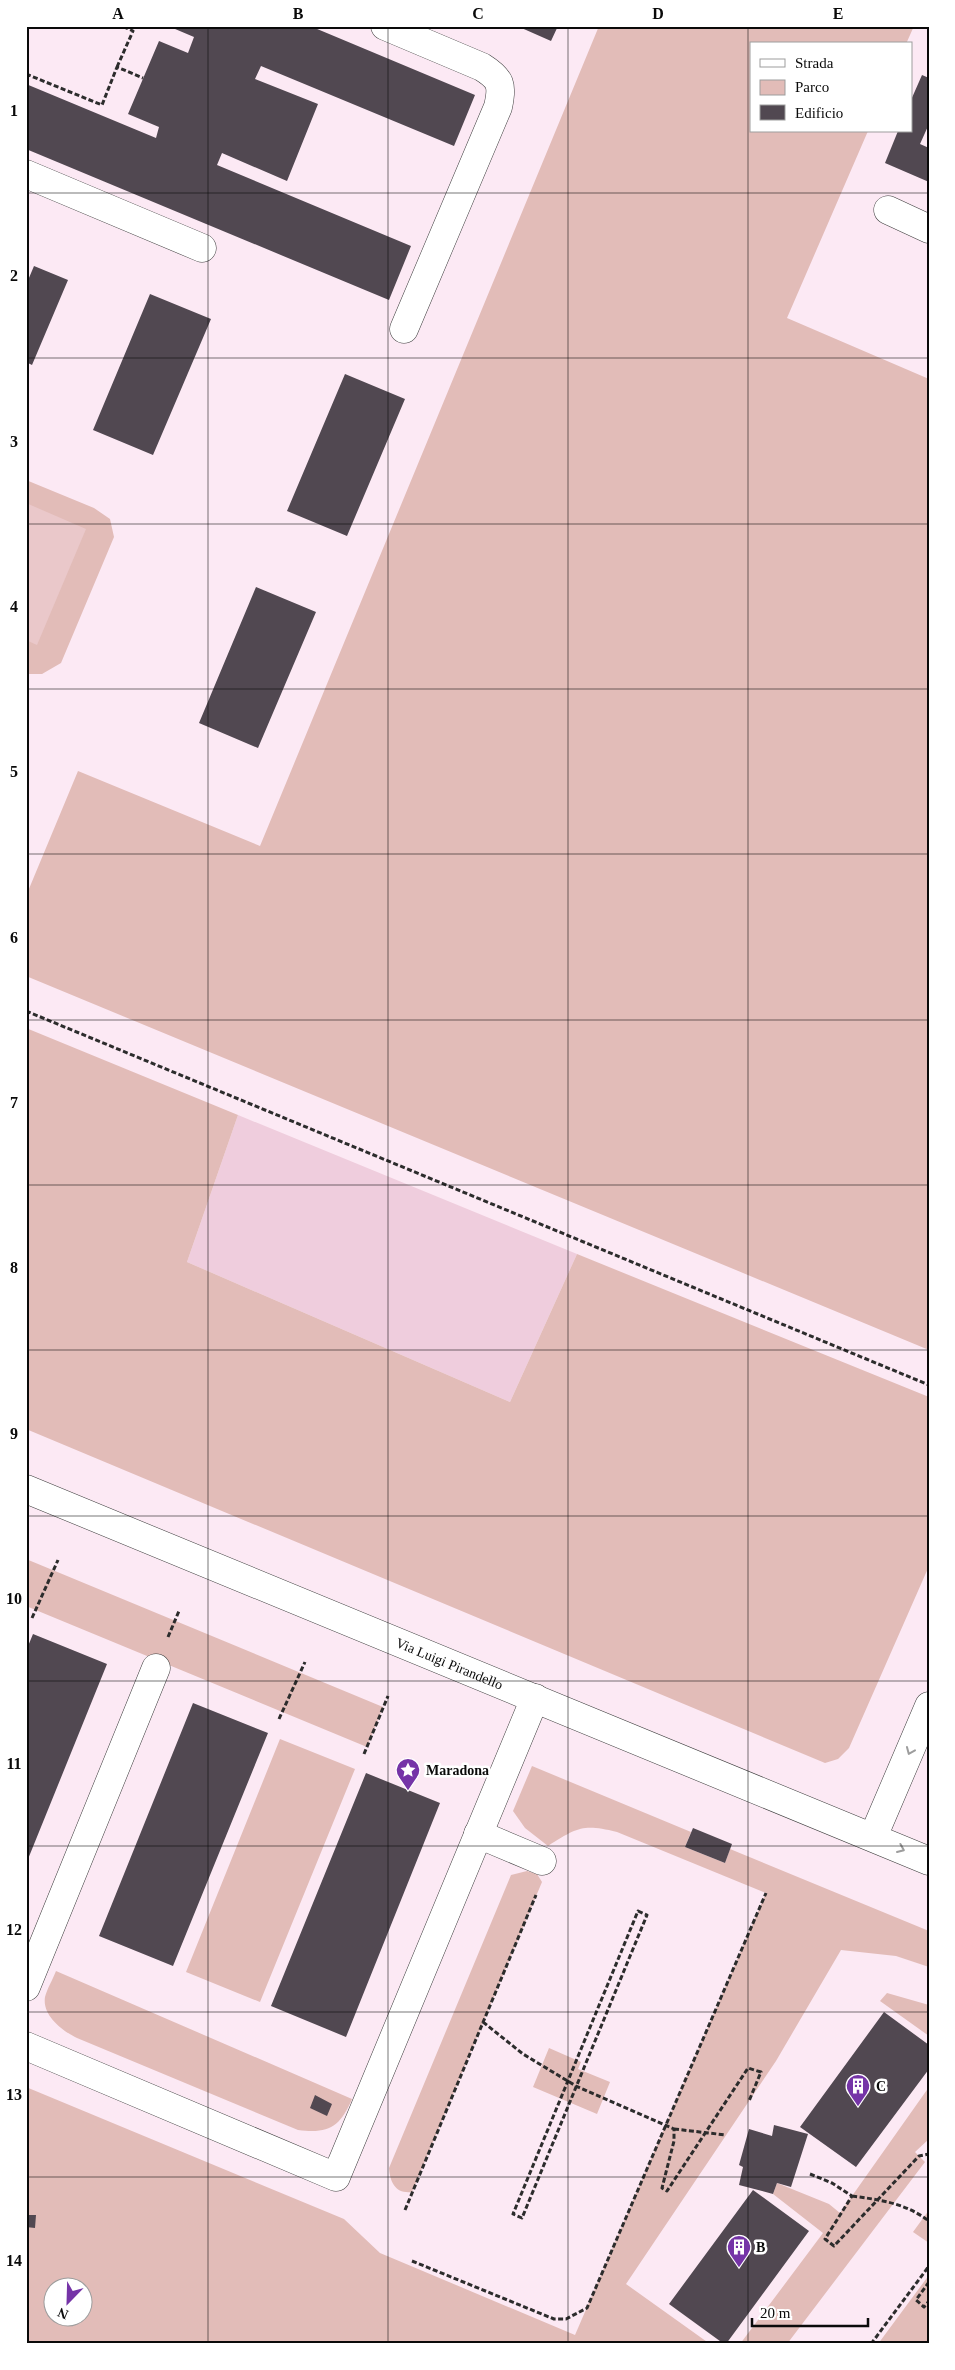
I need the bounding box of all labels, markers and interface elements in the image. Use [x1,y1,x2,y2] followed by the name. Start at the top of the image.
[112,5,124,22] text: A
[293,5,304,22] text: B
[472,5,484,22] text: C
[652,5,664,22] text: D
[833,5,843,22] text: E
[750,42,912,132] legend
[795,55,834,71] text: Strada
[795,79,829,95] text: Parco
[10,102,18,119] text: 1
[795,105,843,121] text: Edificio
[10,267,18,284] text: 2
[10,433,18,450] text: 3
[10,598,18,615] text: 4
[10,763,18,780] text: 5
[10,929,18,946] text: 6
[10,1094,18,1111] text: 7
[10,1259,18,1276] text: 8
[10,1425,18,1442] text: 9
[6,1590,22,1607] text: 10
[394,1635,505,1693] street label: Via Luigi Pirandello
[905,1746,916,1755] one-way arrow
[6,1755,22,1772] text: 11
[395,1757,421,1791] place icon: Maradona
[426,1763,489,1778] place label: Maradona
[896,1843,905,1853] one-way arrow
[6,1921,22,1938] text: 12
[845,2073,871,2107] building icon: C
[876,2079,886,2094] place label: C
[6,2086,22,2103] text: 13
[726,2234,752,2268] building icon: B
[756,2240,765,2255] place label: B
[6,2252,22,2269] text: 14
[42,2278,92,2328] north arrow
[752,2295,869,2327] scale bar
[56,2305,71,2322] text: N
[760,2305,791,2321] text: 20 m

